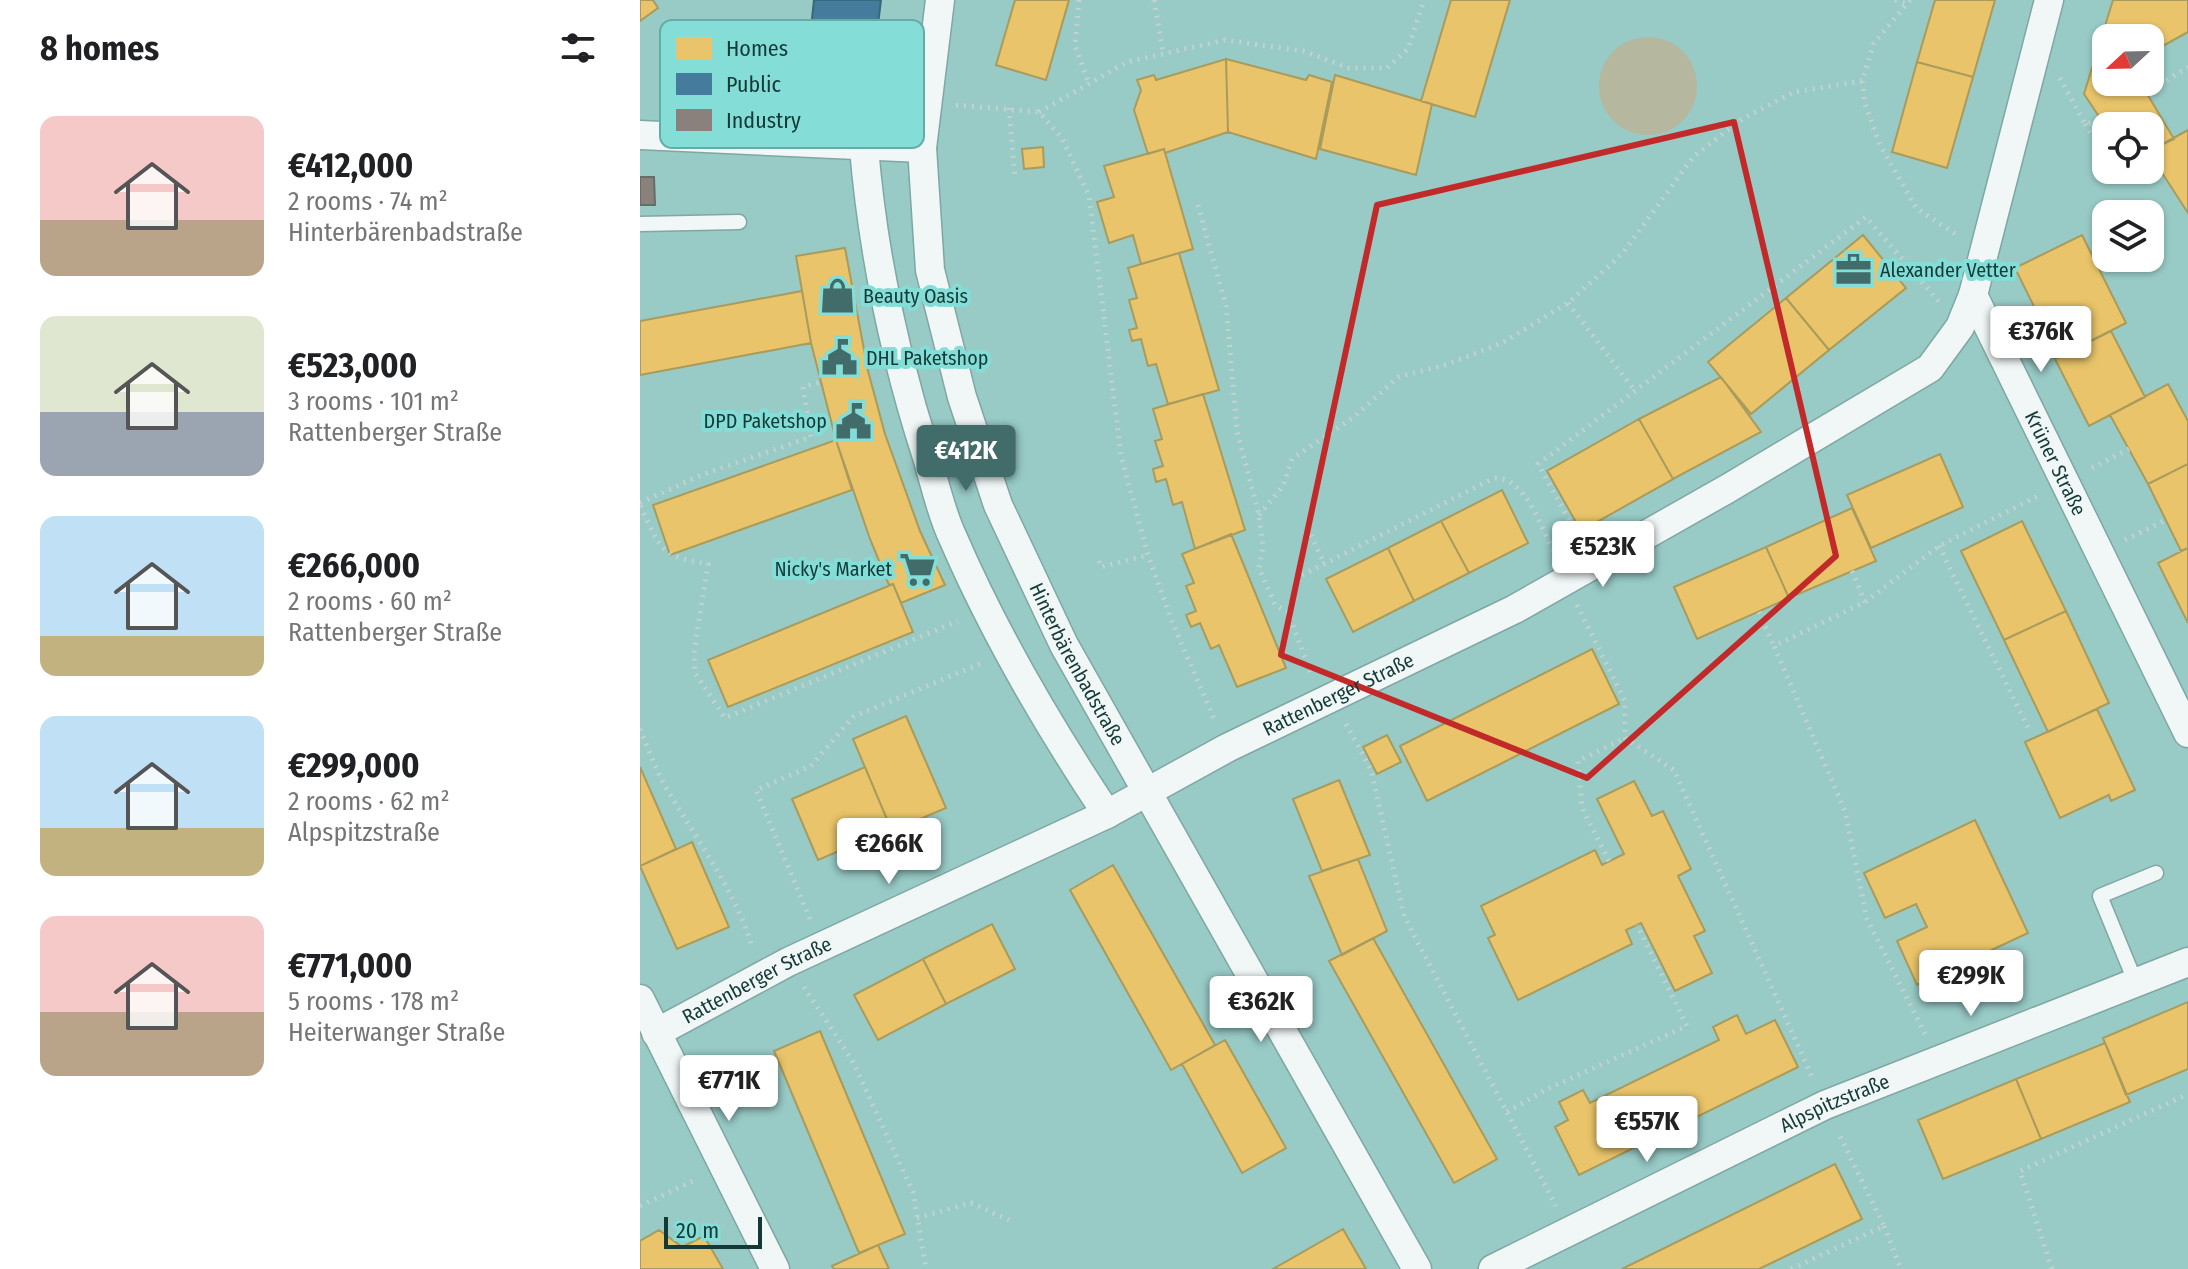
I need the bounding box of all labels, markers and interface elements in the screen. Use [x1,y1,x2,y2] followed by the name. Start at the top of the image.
[660,20,924,148] legend
[2092,24,2164,96] north arrow
[2092,24,2164,272] map controls
[556,26,600,70] icon: filters
[40,28,159,69] text: 8 homes
[726,35,788,62] text: Homes
[726,71,782,98] text: Public
[726,107,801,134] text: Industry
[2092,112,2164,184] button: locate
[288,145,413,186] text: €412,000
[104,148,200,244] icon: home
[288,186,448,217] text: 2 rooms · 74 m²
[2092,200,2164,272] button: layers
[288,217,523,248] text: Hinterbärenbadstraße
[1835,251,1873,289] office icon: Alexander Vetter
[1880,258,2016,282] place label: Alexander Vetter
[818,277,856,315] shop icon: Beauty Oasis
[863,284,968,308] place label: Beauty Oasis
[1985,306,2097,374] pin: €376K
[2008,316,2074,347] text: €376K
[821,339,859,377] public building icon: DHL Paketshop
[288,345,417,386] text: €523,000
[866,346,988,370] place label: DHL Paketshop
[104,348,200,444] icon: home
[288,386,459,417] text: 3 rooms · 101 m²
[834,402,872,440] public building icon: DPD Paketshop
[2020,407,2091,519] street label: Krüner Straße
[704,409,827,433] place label: DPD Paketshop
[288,417,502,448] text: Rattenberger Straße
[910,425,1022,493] pin: €412K
[935,435,997,466] text: €412K
[1547,521,1659,589] pin: €523K
[1570,531,1636,562] text: €523K
[288,545,420,586] text: €266,000
[104,548,200,644] icon: home
[899,550,937,588] supermarket icon: Nicky's Market
[774,557,892,581] place label: Nicky's Market
[1024,579,1130,750] street label: Hinterbärenbadstraße
[288,586,452,617] text: 2 rooms · 60 m²
[288,617,502,648] text: Rattenberger Straße
[1259,648,1418,741] street label: Rattenberger Straße
[288,745,420,786] text: €299,000
[104,748,200,844] icon: home
[288,786,450,817] text: 2 rooms · 62 m²
[288,817,440,848] text: Alpspitzstraße
[833,818,945,886] pin: €266K
[855,828,923,859] text: €266K
[678,932,835,1029] street label: Rattenberger Straße
[288,945,412,986] text: €771,000
[104,948,200,1044] icon: home
[1915,950,2027,1018] pin: €299K
[1937,960,2005,991] text: €299K
[1205,976,1317,1044] pin: €362K
[288,986,459,1017] text: 5 rooms · 178 m²
[1228,986,1294,1017] text: €362K
[288,1017,505,1048] text: Heiterwanger Straße
[673,1055,785,1123] pin: €771K
[698,1065,760,1096] text: €771K
[1776,1069,1893,1137] street label: Alpspitzstraße
[1591,1096,1703,1164] pin: €557K
[1615,1106,1679,1137] text: €557K
[664,1213,762,1249] scale bar
[676,1217,719,1244] text: 20 m

